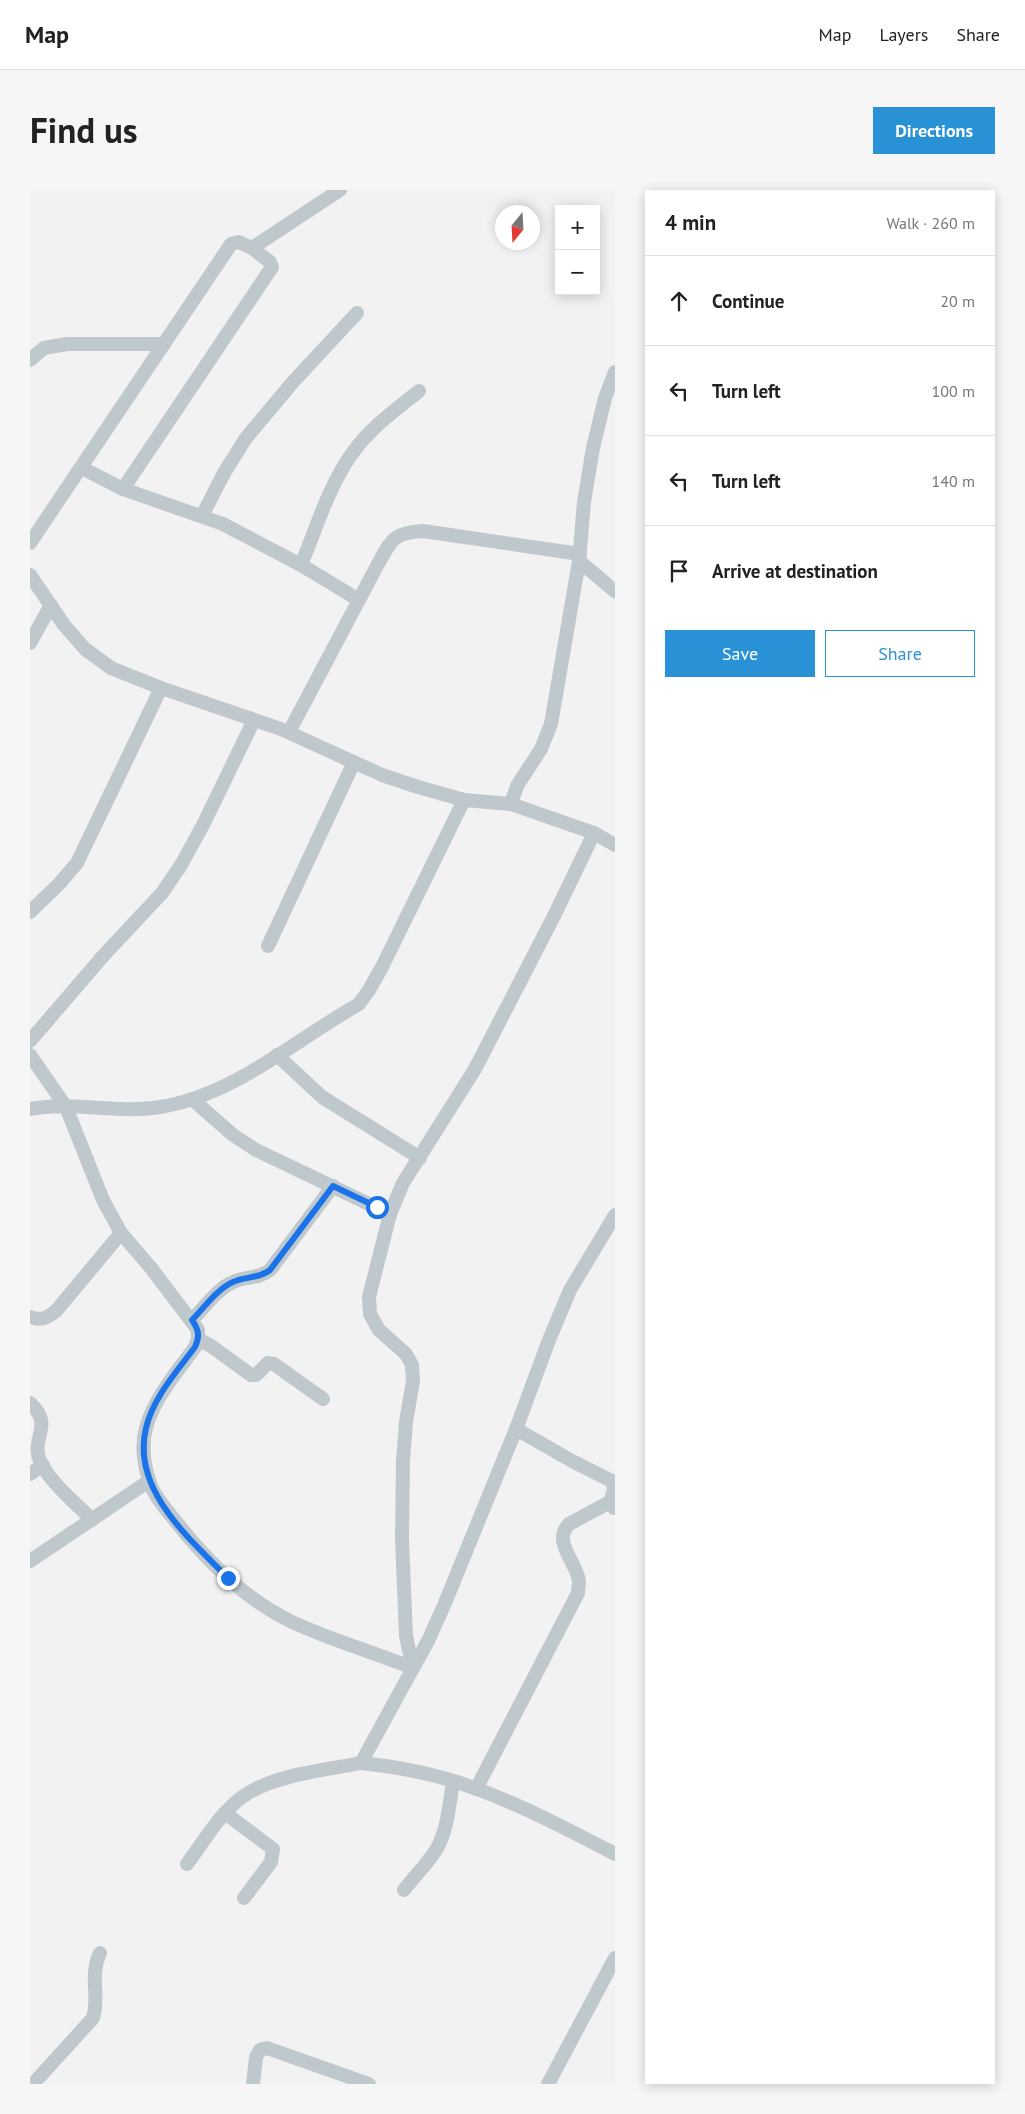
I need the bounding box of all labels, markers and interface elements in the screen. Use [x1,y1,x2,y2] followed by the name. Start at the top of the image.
[25,19,69,50] text: Map
[819,23,851,46] text: Map
[879,23,928,46] text: Layers
[956,23,1000,46] text: Share
[30,107,138,153] text: Find us
[873,107,995,154] button: Directions
[495,205,540,250] north arrow
[555,205,600,295] map controls
[555,205,600,250] button: +
[665,209,716,236] text: 4 min
[886,213,975,233] text: Walk · 260 m
[555,250,600,295] button: −
[665,287,693,315] icon: ahead
[712,289,784,313] text: Continue
[940,291,975,311] text: 20 m
[665,377,693,405] icon: left
[712,379,781,403] text: Turn left
[932,381,975,401] text: 100 m
[665,467,693,495] icon: left
[712,469,781,493] text: Turn left
[932,471,975,491] text: 140 m
[665,557,693,585] icon: arrive
[712,559,878,583] text: Arrive at destination
[665,630,815,677] button: Save
[825,630,975,677] button: Share
[366,1196,389,1219] route start
[217,1567,240,1590] route end

